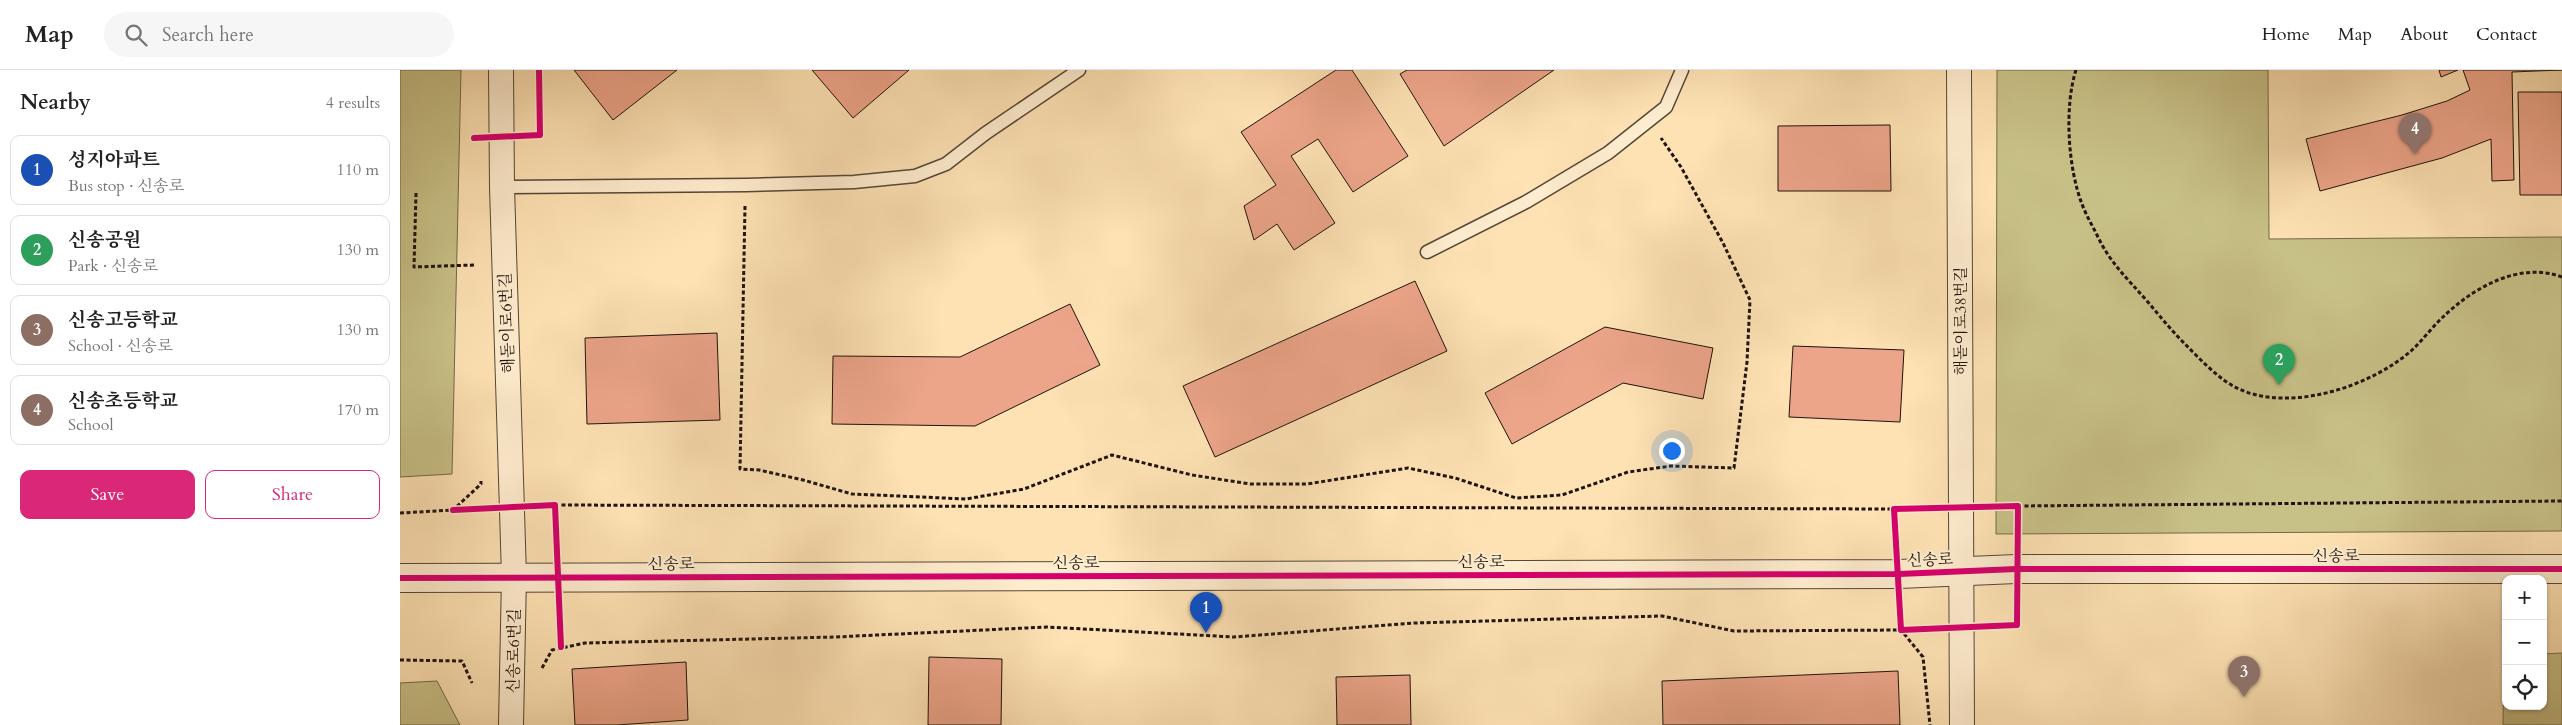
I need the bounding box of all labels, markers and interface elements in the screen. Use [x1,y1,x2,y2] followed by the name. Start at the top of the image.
[104,12,454,57] search box
[25,18,74,51] text: Map
[122,21,150,49] icon: search
[162,22,254,48] text: Search here
[2262,22,2310,47] text: Home
[2338,22,2372,47] text: Map
[2400,22,2448,47] text: About
[2476,22,2537,47] text: Contact
[20,88,91,117] text: Nearby
[326,92,380,114] text: 4 results
[2399,113,2431,154] pin: 4
[68,147,160,173] text: 성지아파트
[33,159,41,181] text: 1
[337,159,379,181] text: 110 m
[68,175,184,197] text: Bus stop · 신송로
[68,227,141,253] text: 신송공원
[33,239,41,261] text: 2
[337,239,379,261] text: 130 m
[68,255,158,277] text: Park · 신송로
[1950,266,1972,376] street label: 해돋이로38번길
[494,272,520,374] street label: 해돋이로6번길
[68,307,178,333] text: 신송고등학교
[33,319,41,341] text: 3
[337,319,379,341] text: 130 m
[68,335,173,357] text: School · 신송로
[2263,344,2295,385] pin: 2
[68,388,178,414] text: 신송초등학교
[33,399,41,421] text: 4
[337,399,379,421] text: 170 m
[68,414,113,436] text: School
[1659,438,1685,464] your location
[20,470,195,519] button: Save
[205,470,380,519] button: Share
[2313,545,2360,567] street label: 신송로
[1906,548,1954,572] street label: 신송로
[1458,551,1505,573] street label: 신송로
[1053,552,1100,574] street label: 신송로
[648,553,695,575] street label: 신송로
[2502,575,2547,710] map controls
[2502,575,2547,620] button: +
[1190,592,1222,633] pin: 1
[502,608,526,694] street label: 신송로6번길
[2502,620,2547,665] button: −
[2228,656,2260,697] pin: 3
[2502,665,2547,710] button: locate

